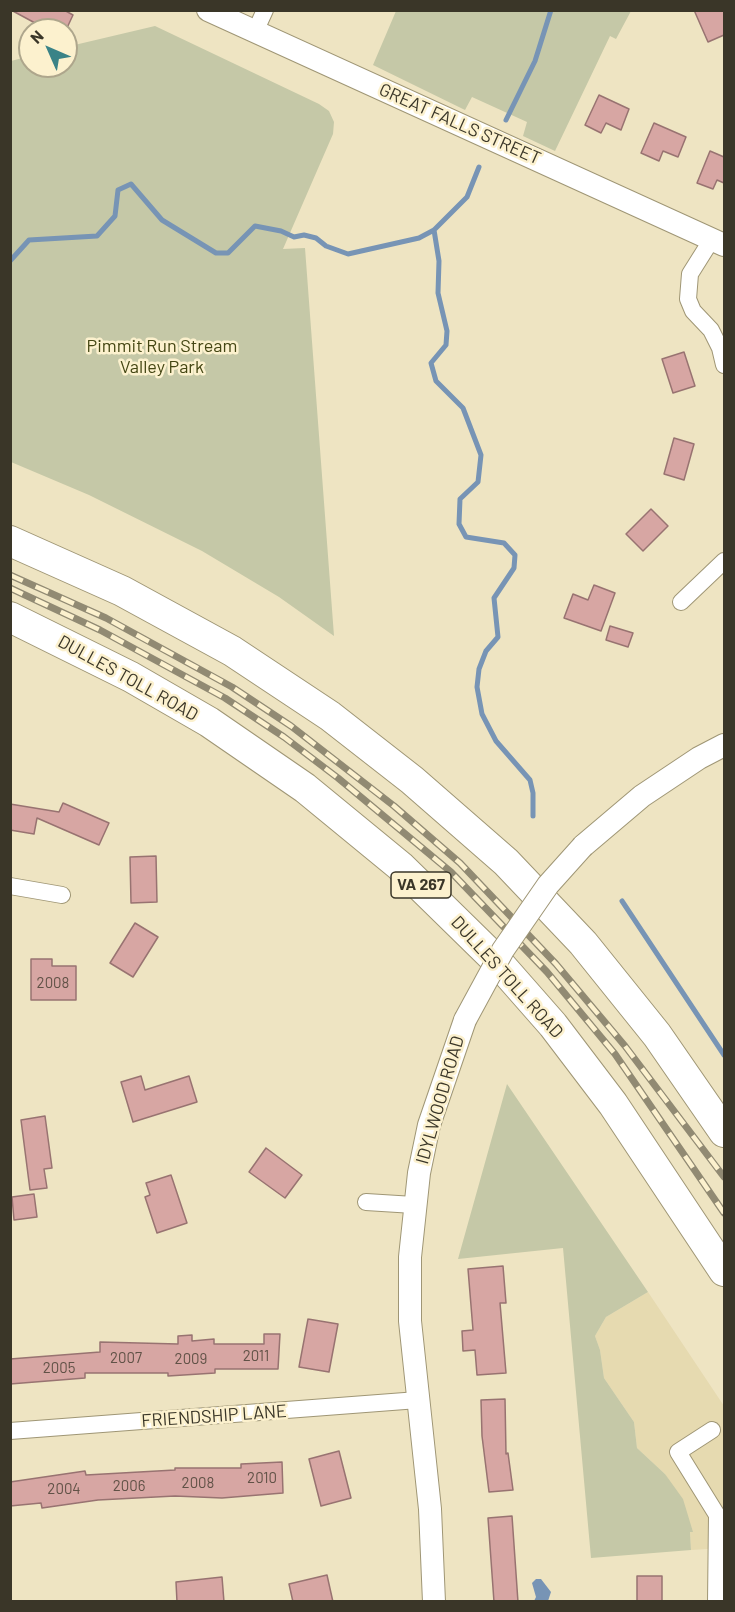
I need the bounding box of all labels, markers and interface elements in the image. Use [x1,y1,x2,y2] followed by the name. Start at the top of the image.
[18,18,78,78] north arrow
[26,26,47,47] text: N
[376,79,544,169] street label: GREAT FALLS STREET
[87,335,237,378] park label: Pimmit Run Stream Valley Park
[54,630,202,726] street label: DULLES TOLL ROAD
[391,872,451,898] road number: VA 267
[446,911,568,1043] street label: DULLES TOLL ROAD
[37,974,69,992] house number: 2008
[411,1034,469,1166] street label: IDYLWOOD ROAD
[243,1347,269,1365] house number: 2011
[110,1349,142,1367] house number: 2007
[175,1350,207,1368] house number: 2009
[43,1359,75,1377] house number: 2005
[141,1400,287,1432] street label: FRIENDSHIP LANE
[247,1469,277,1487] house number: 2010
[182,1474,214,1492] house number: 2008
[113,1477,145,1495] house number: 2006
[47,1480,81,1498] house number: 2004

